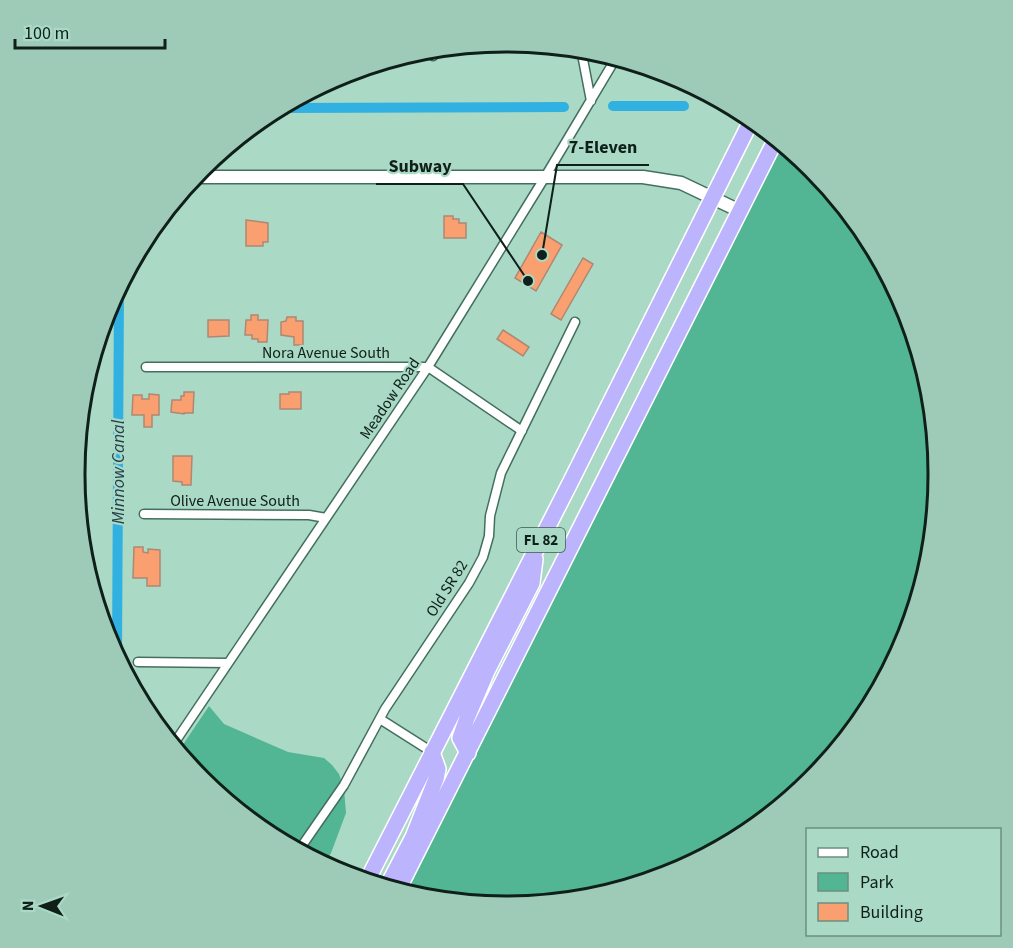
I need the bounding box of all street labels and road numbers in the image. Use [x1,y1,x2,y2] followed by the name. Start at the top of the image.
[262,342,390,364] street label: Nora Avenue South
[354,353,425,444] street label: Meadow Road
[170,490,300,512] street label: Olive Avenue South
[517,528,565,552] road number: FL 82
[421,556,473,621] street label: Old SR 82

